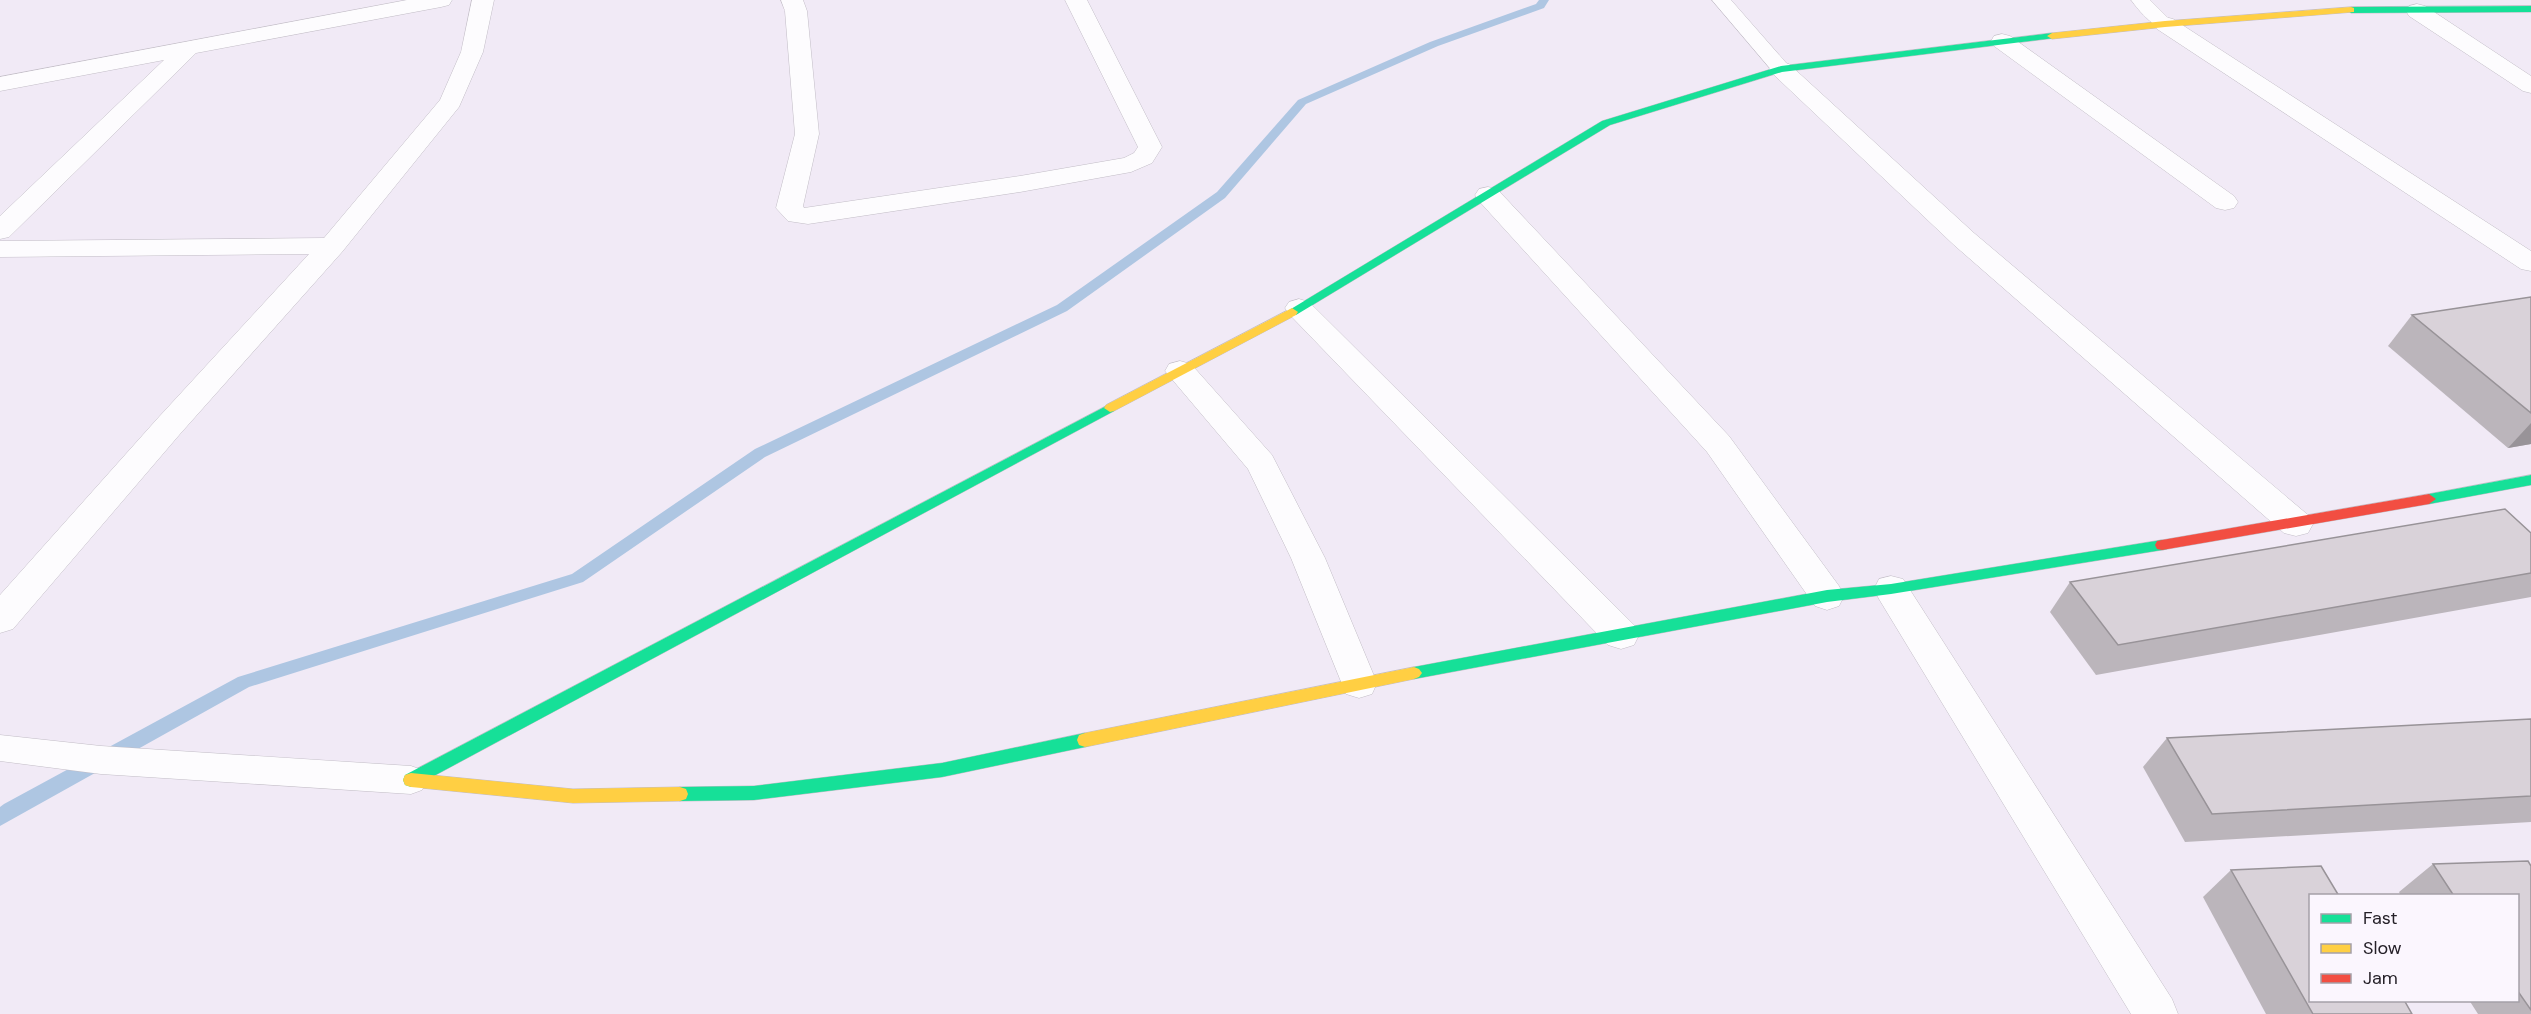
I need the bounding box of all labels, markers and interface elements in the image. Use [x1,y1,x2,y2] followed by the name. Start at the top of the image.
[2309,894,2519,1002] legend
[2363,906,2398,930] text: Fast
[2363,936,2402,960] text: Slow
[2363,966,2398,990] text: Jam

